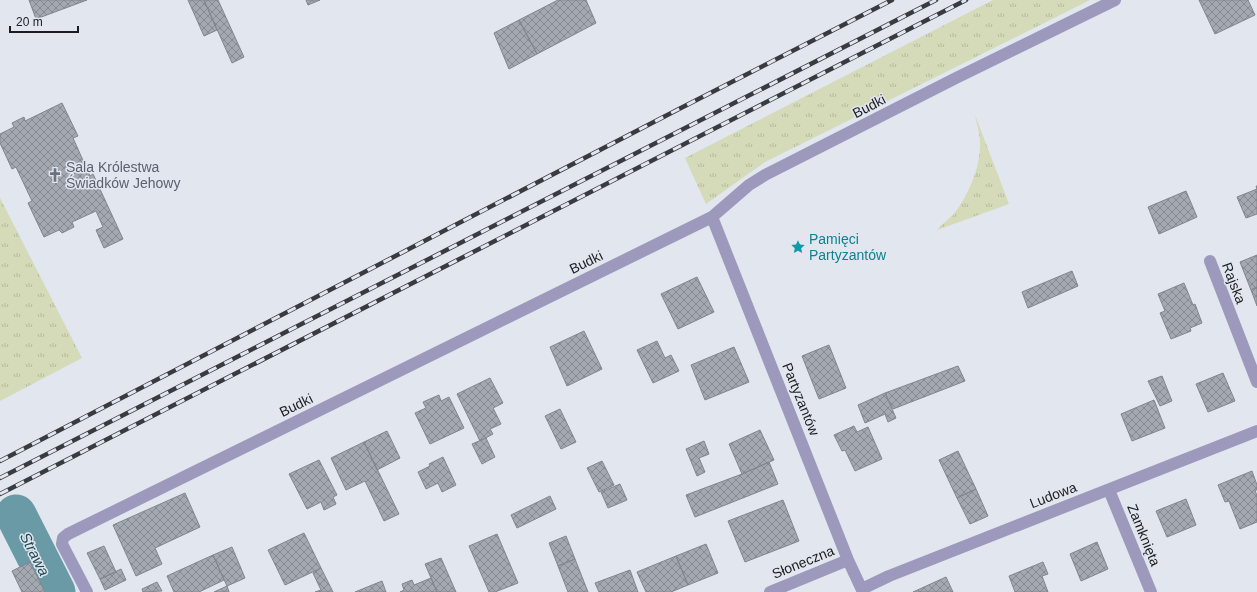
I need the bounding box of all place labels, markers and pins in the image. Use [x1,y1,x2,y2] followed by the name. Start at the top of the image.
[66,159,180,191] place label: Sala Królestwa Świadków Jehowy
[47,167,63,183] church icon: Sala Królestwa Świadków Jehowy
[809,231,887,263] place label: Pamięci Partyzantów
[790,239,806,255] place icon: Pamięci Partyzantów

